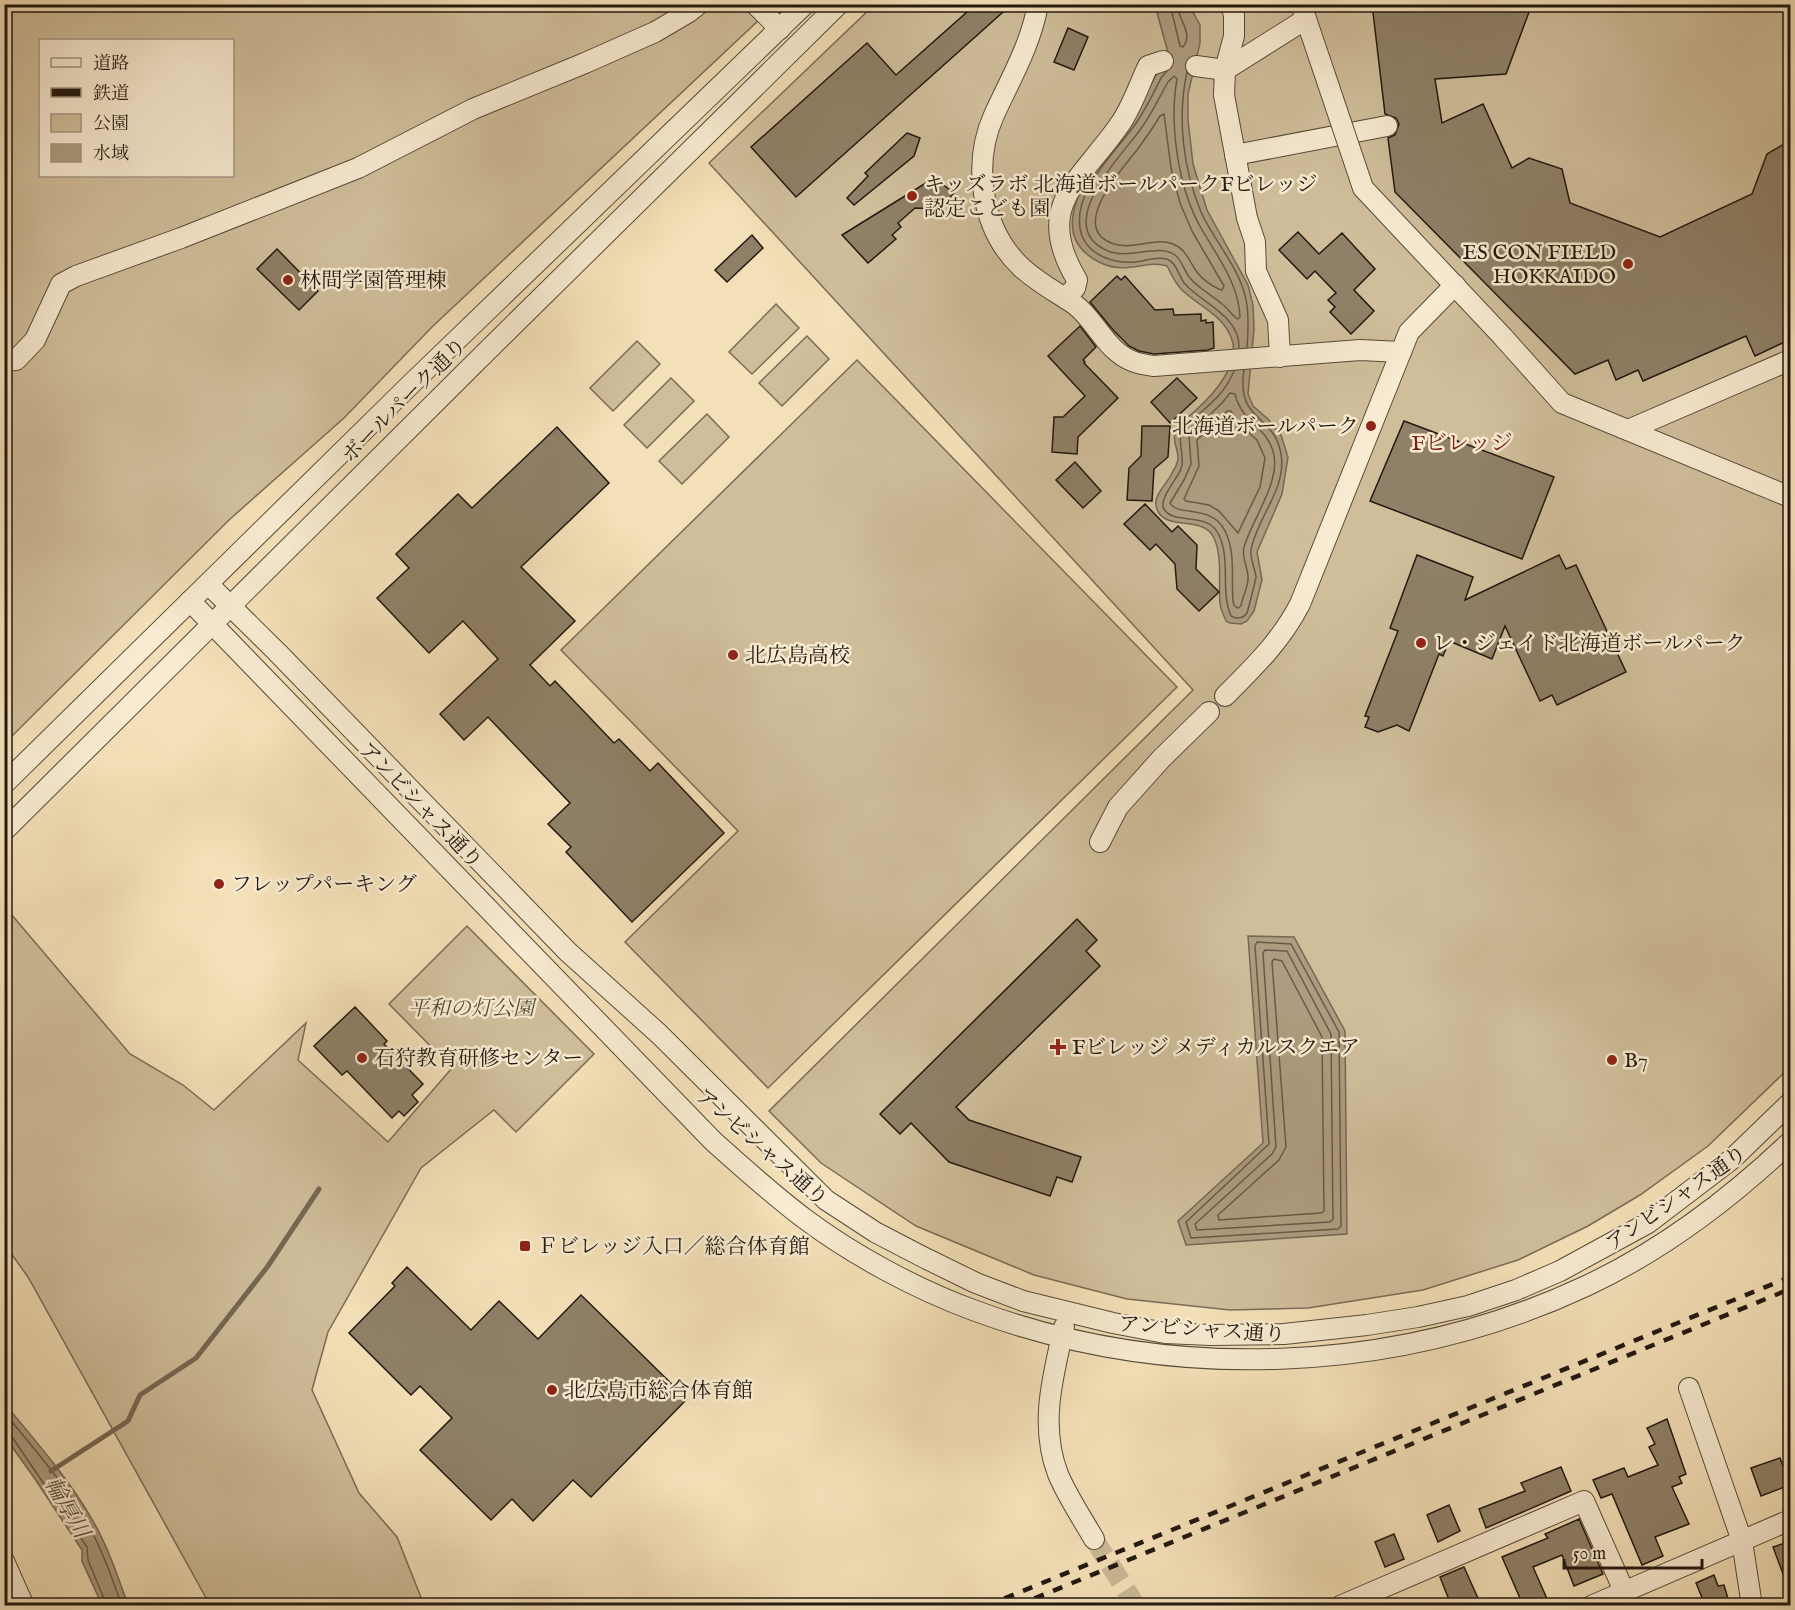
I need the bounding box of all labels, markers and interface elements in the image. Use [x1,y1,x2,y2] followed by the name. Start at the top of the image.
[39,39,234,177] legend
[93,53,129,76] text: 道路
[93,83,129,106] text: 鉄道
[93,113,129,136] text: 公園
[93,143,129,166] text: 水域
[924,172,1317,223] place label: キッズラボ 北海道ボールパークFビレッジ 認定こども園
[905,189,919,203] marker: キッズラボ 北海道ボールパークFビレッジ 認定こども園
[1463,240,1616,291] place label: ES CON FIELD HOKKAIDO
[1621,257,1635,271] marker: ES CON FIELD HOKKAIDO
[300,268,447,295] place label: 林間学園管理棟
[281,273,295,287] marker: 林間学園管理棟
[337,333,473,469] street label: ボールパーク通り
[1172,414,1359,441] place label: 北海道ボールパーク
[1364,419,1378,433] marker: 北海道ボールパーク
[1411,430,1513,458] district label: Fビレッジ
[1433,631,1746,658] place label: レ・ジェイド北海道ボールパーク
[1414,636,1428,650] marker: レ・ジェイド北海道ボールパーク
[745,643,850,670] place label: 北広島高校
[726,648,740,662] marker: 北広島高校
[352,737,488,875] street label: アンビシャス通り
[231,872,417,899] place label: フレップパーキング
[212,877,226,891] marker: フレップパーキング
[408,996,537,1023] park label: 平和の灯公園
[1072,1035,1360,1062] place label: Fビレッジ メディカルスクエア
[1049,1038,1067,1056] marker: Fビレッジ メディカルスクエア
[374,1046,583,1073] place label: 石狩教育研修センター
[1624,1048,1648,1075] place label: B7
[355,1051,369,1065] marker: 石狩教育研修センター
[1605,1053,1619,1067] marker: B7
[689,1083,833,1213] street label: アンビシャス通り
[1601,1140,1753,1258] street label: アンビシャス通り
[537,1234,810,1261] place label: Ｆビレッジ入口／総合体育館
[518,1239,532,1253] marker: Ｆビレッジ入口／総合体育館
[1118,1311,1286,1350] street label: アンビシャス通り
[564,1378,753,1405] place label: 北広島市総合体育館
[545,1383,559,1397] marker: 北広島市総合体育館
[38,1472,96,1545] water label: 輪厚川
[1564,1532,1702,1570] scale bar
[1573,1543,1606,1566] text: 50 m

